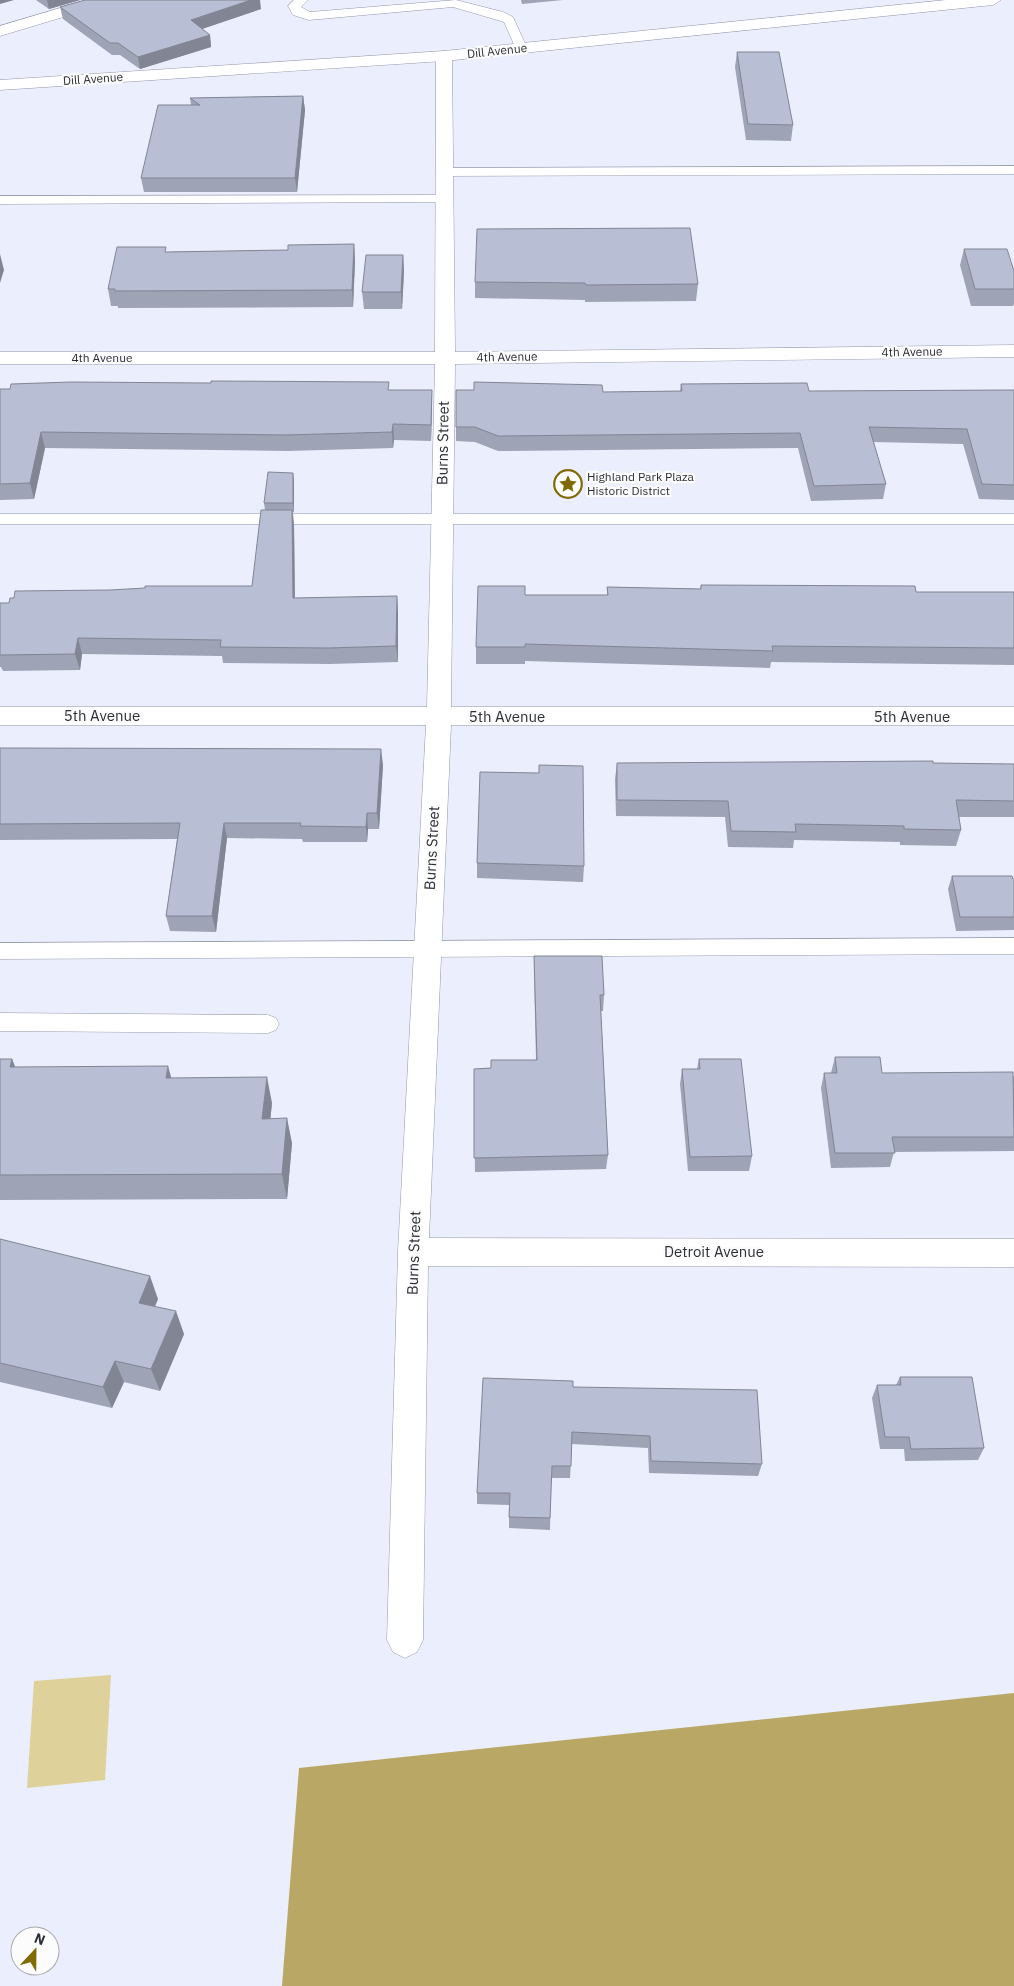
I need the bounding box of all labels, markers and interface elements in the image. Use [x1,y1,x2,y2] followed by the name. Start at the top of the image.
[466,40,528,61] street label: Dill Avenue
[62,69,124,88] street label: Dill Avenue
[881,343,943,360] street label: 4th Avenue
[476,348,538,365] street label: 4th Avenue
[71,350,133,365] street label: 4th Avenue
[432,401,453,485] street label: Burns Street
[553,469,583,499] place icon: Highland Park Plaza Historic District
[587,469,695,498] place label: Highland Park Plaza Historic District
[64,706,140,725] street label: 5th Avenue
[469,707,545,726] street label: 5th Avenue
[874,707,950,726] street label: 5th Avenue
[420,805,443,891] street label: Burns Street
[403,1211,424,1295] street label: Burns Street
[664,1242,764,1261] street label: Detroit Avenue
[10,1926,60,1976] north arrow
[32,1929,48,1949] text: N

